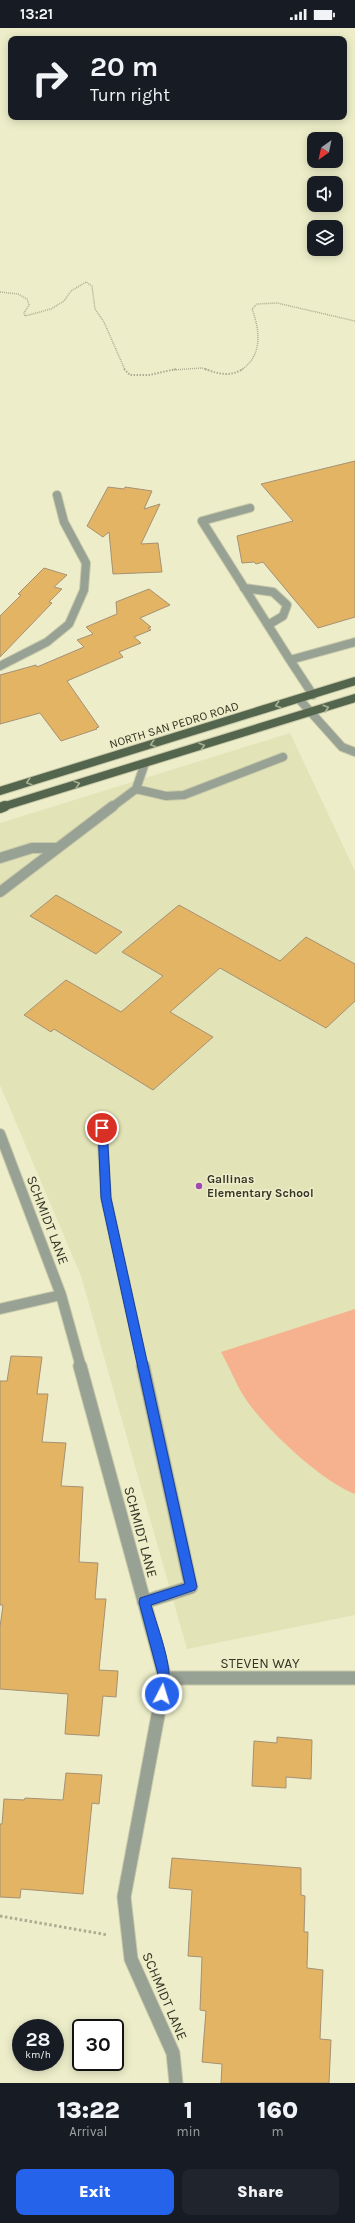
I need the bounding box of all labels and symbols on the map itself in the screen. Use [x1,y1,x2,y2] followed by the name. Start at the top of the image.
[307,132,343,168] north arrow
[108,699,240,751] street label: NORTH SAN PEDRO ROAD
[274,701,281,709] one-way arrow
[322,704,329,712] one-way arrow
[150,739,157,748] one-way arrow
[198,742,205,751] one-way arrow
[26,777,33,786] one-way arrow
[74,780,81,789] one-way arrow
[85,1111,119,1145] pin
[207,1172,314,1200] place label: Gallinas Elementary School
[23,1173,72,1267] street label: SCHMIDT LANE
[194,1181,204,1191] marker: Gallinas Elementary School
[120,1485,161,1580] street label: SCHMIDT LANE
[220,1655,300,1672] street label: STEVEN WAY
[141,1673,183,1715] position arrow
[138,1950,191,2043] street label: SCHMIDT LANE
[72,2019,124,2071] speed limit sign: 30

